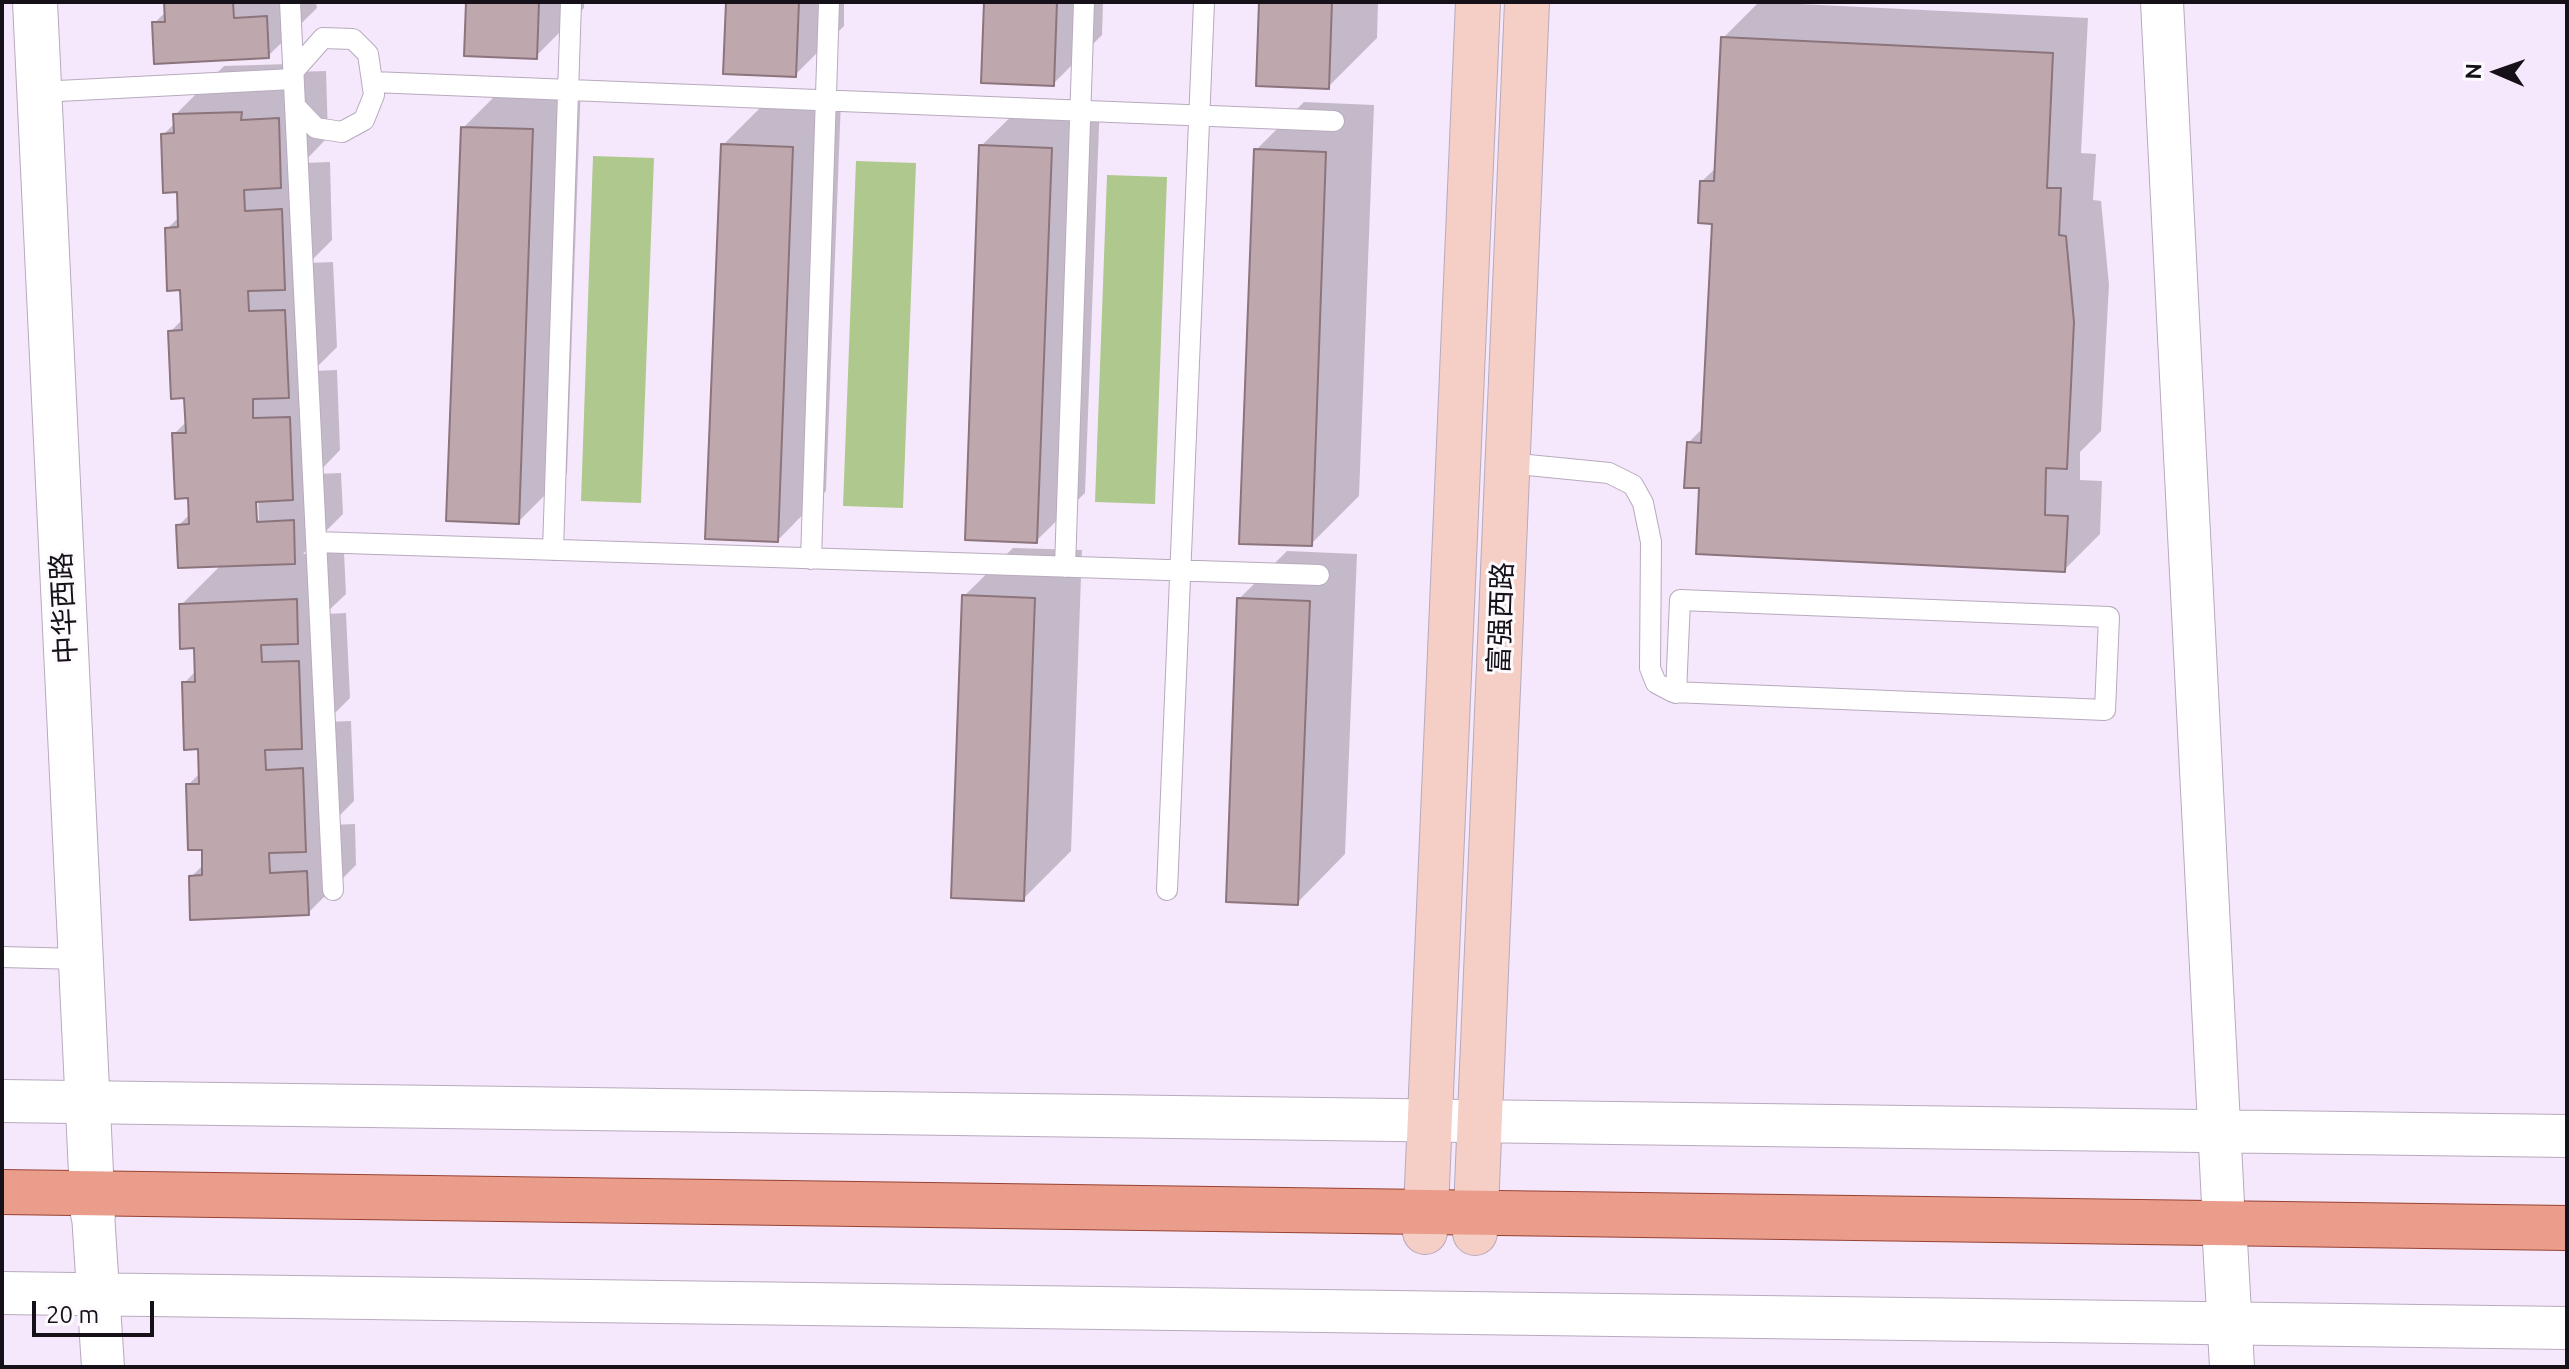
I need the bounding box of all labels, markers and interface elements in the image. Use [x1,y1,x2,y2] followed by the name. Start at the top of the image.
[2457,32,2537,112] north arrow
[2460,63,2485,80] text: N
[44,551,84,665] street label: 中华西路
[1482,561,1520,675] street label: 富强西路
[36,1285,158,1335] scale bar
[46,1301,99,1328] text: 20 m

